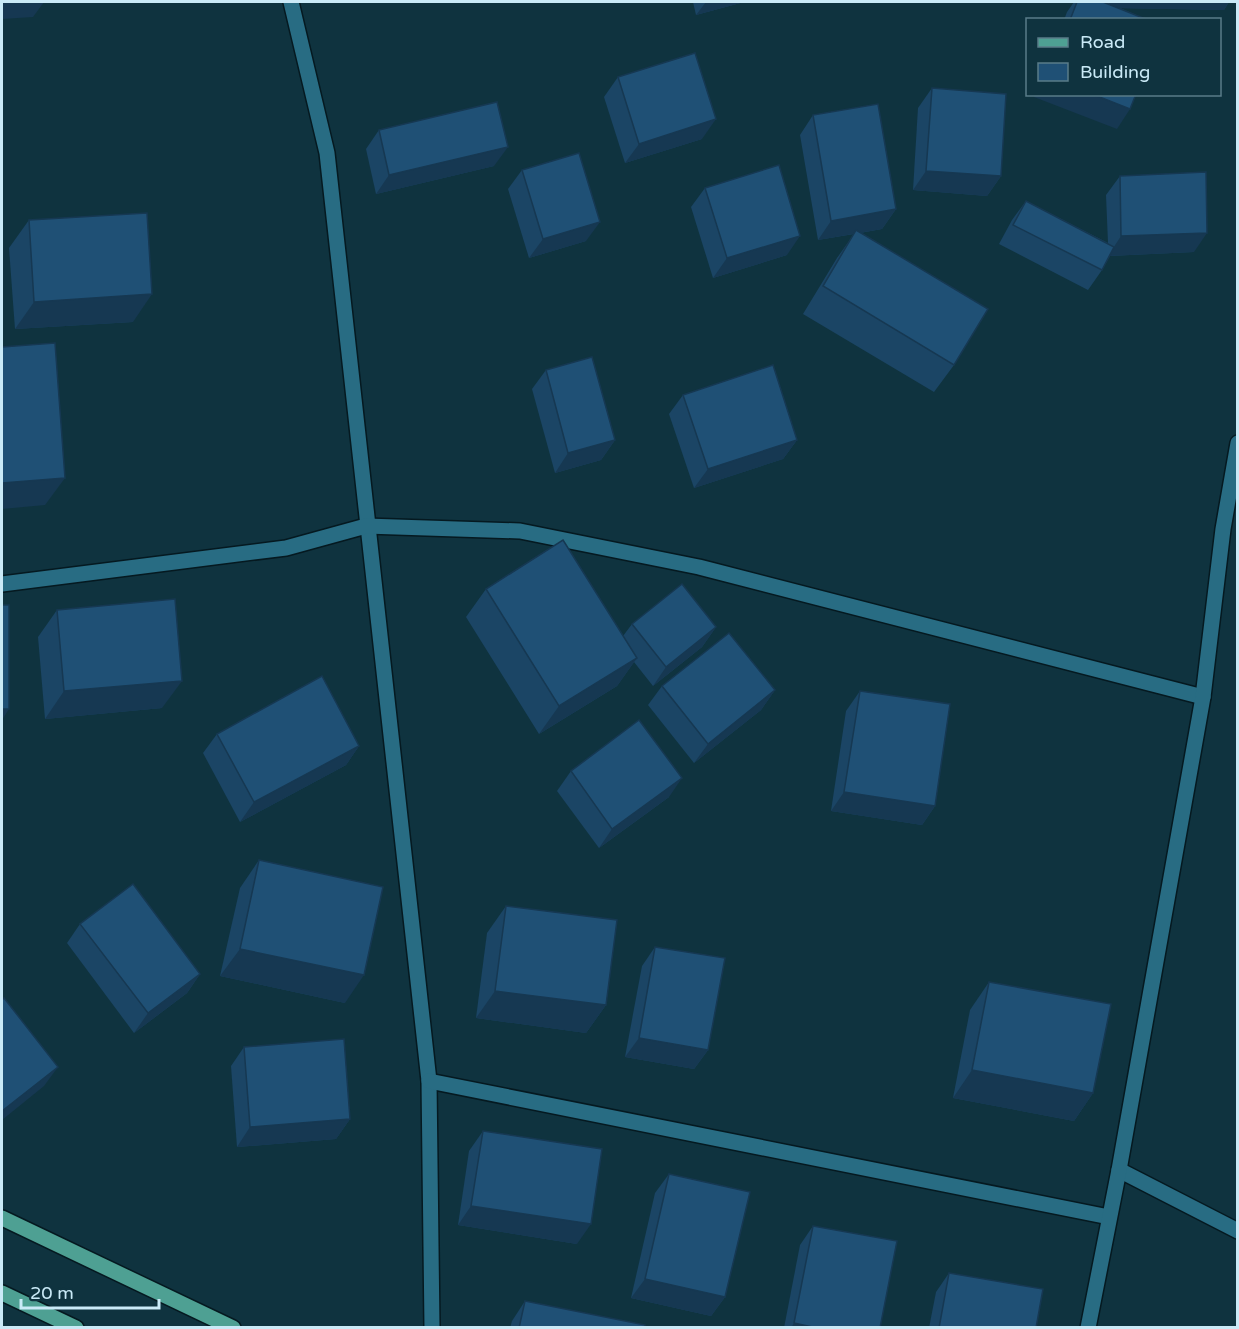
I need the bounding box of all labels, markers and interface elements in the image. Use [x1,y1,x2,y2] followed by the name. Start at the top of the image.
[1026,18,1221,96] legend
[1080,31,1125,53] text: Road
[1080,61,1150,83] text: Building
[21,1272,159,1310] scale bar
[30,1282,74,1304] text: 20 m

